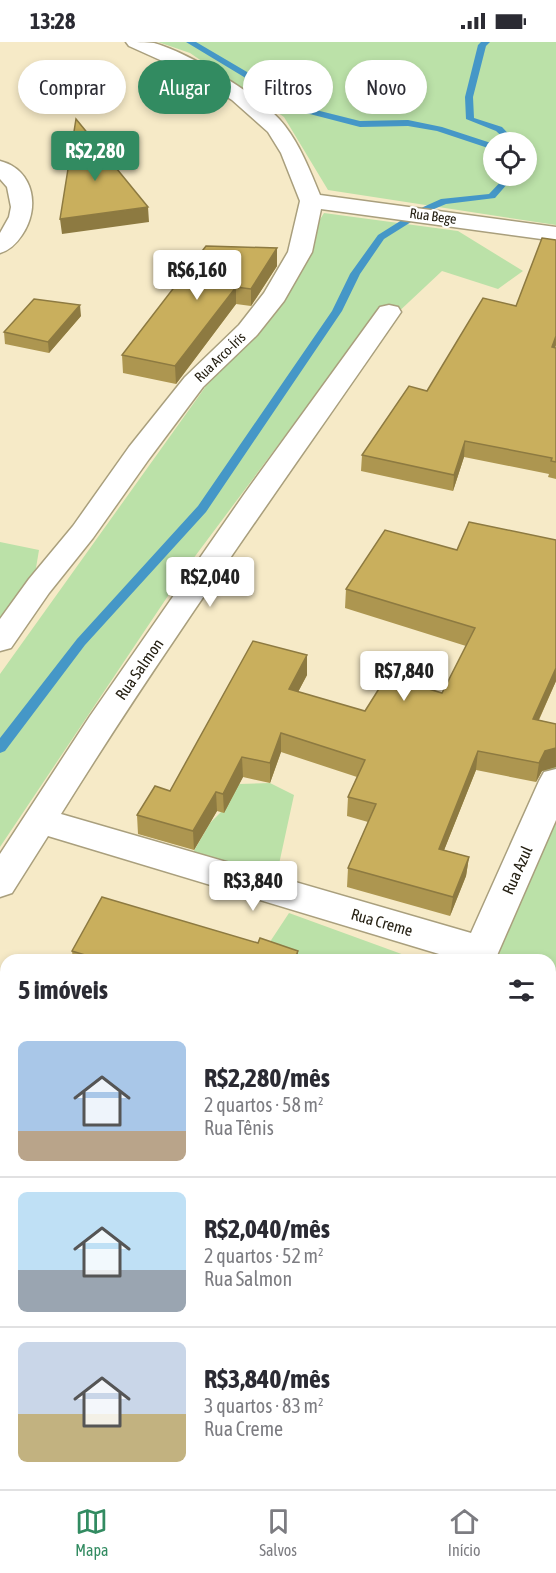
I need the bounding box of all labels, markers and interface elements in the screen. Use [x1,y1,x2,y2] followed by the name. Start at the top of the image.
[30,8,75,34] text: 13:28
[18,60,126,114] chip: Comprar
[138,60,231,114] chip: Alugar
[243,60,333,114] chip: Filtros
[345,60,427,114] chip: Novo
[40,131,150,182] pin: R$2,280
[483,132,537,186] map controls
[483,132,537,186] button: locate
[65,139,125,162] text: R$2,280
[408,205,458,227] street label: Rua Bege
[142,250,252,301] pin: R$6,160
[167,258,227,281] text: R$6,160
[191,329,249,385] street label: Rua Arco-Íris
[155,557,265,608] pin: R$2,040
[180,565,240,588] text: R$2,040
[111,635,167,703] street label: Rua Salmon
[349,651,459,702] pin: R$7,840
[374,659,434,682] text: R$7,840
[498,842,536,897] street label: Rua Azul
[198,861,308,912] pin: R$3,840
[223,869,283,892] text: R$3,840
[349,905,415,939] street label: Rua Creme
[505,974,538,1007] icon: filters
[18,975,108,1005] text: 5 imóveis
[204,1063,330,1093] text: R$2,280/mês
[66,1065,138,1137] icon: home
[204,1093,324,1116] text: 2 quartos · 58 m²
[204,1116,274,1139] text: Rua Tênis
[204,1214,330,1244] text: R$2,040/mês
[66,1216,138,1288] icon: home
[204,1244,324,1267] text: 2 quartos · 52 m²
[204,1267,292,1290] text: Rua Salmon
[204,1364,330,1394] text: R$3,840/mês
[66,1366,138,1438] icon: home
[204,1394,324,1417] text: 3 quartos · 83 m²
[204,1417,283,1440] text: Rua Creme
[75,1505,109,1559] tab: Mapa
[259,1505,297,1559] tab: Salvos
[448,1505,481,1559] tab: Início

